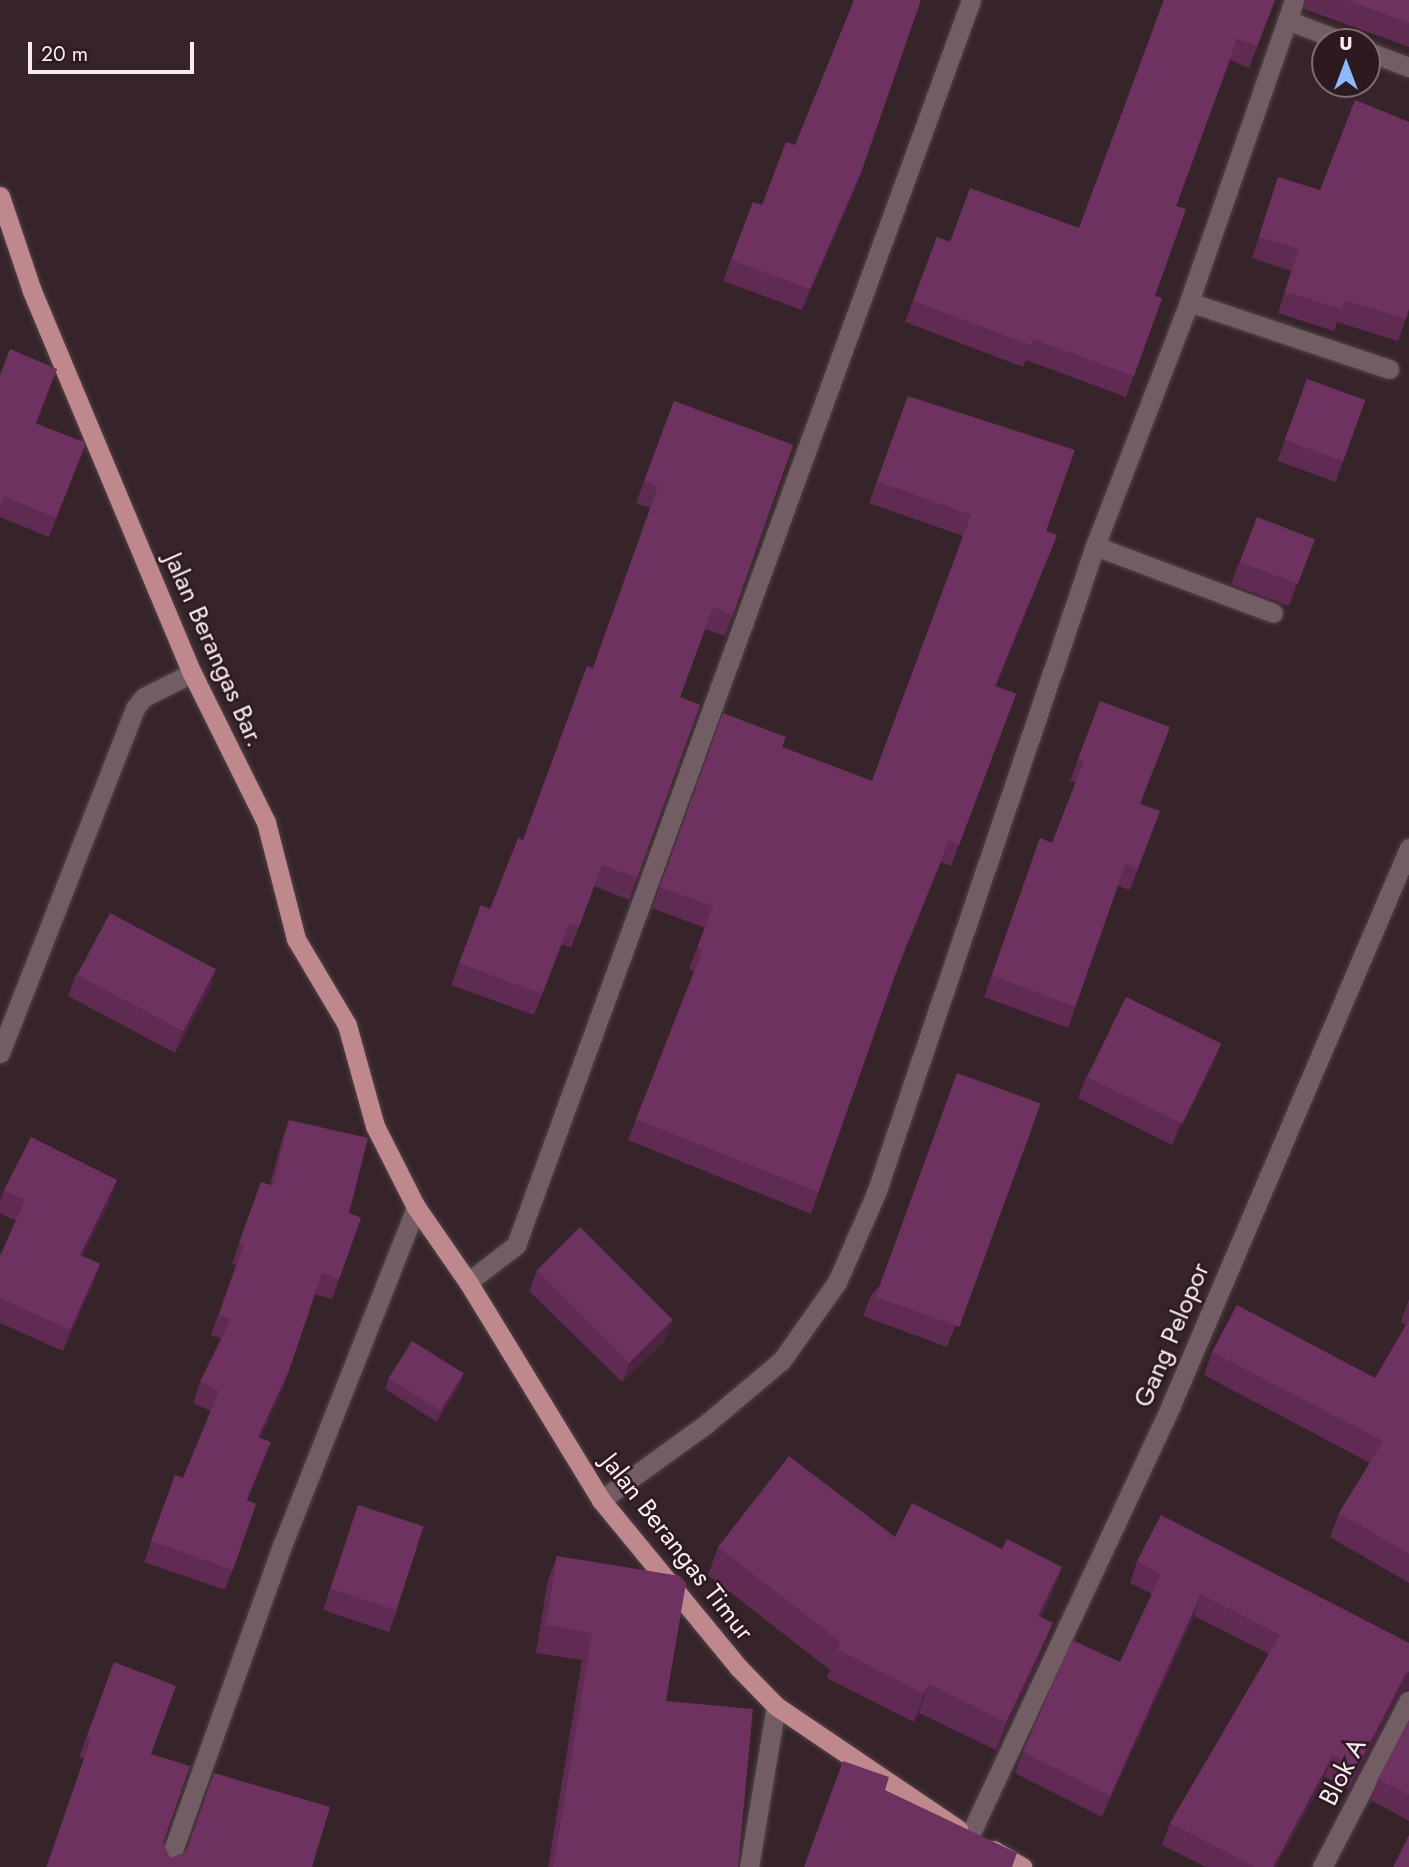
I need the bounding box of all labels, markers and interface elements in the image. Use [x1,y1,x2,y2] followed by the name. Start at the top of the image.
[32,28,198,72] scale bar
[1311,28,1381,98] north arrow
[1339,30,1353,57] text: U
[41,39,88,69] text: 20 m
[157,548,271,752] street label: Jalan Berangas Bar.
[1128,1258,1216,1412] street label: Gang Pelopor
[594,1447,760,1647] street label: Jalan Berangas Timur
[1313,1733,1373,1811] street label: Blok A

